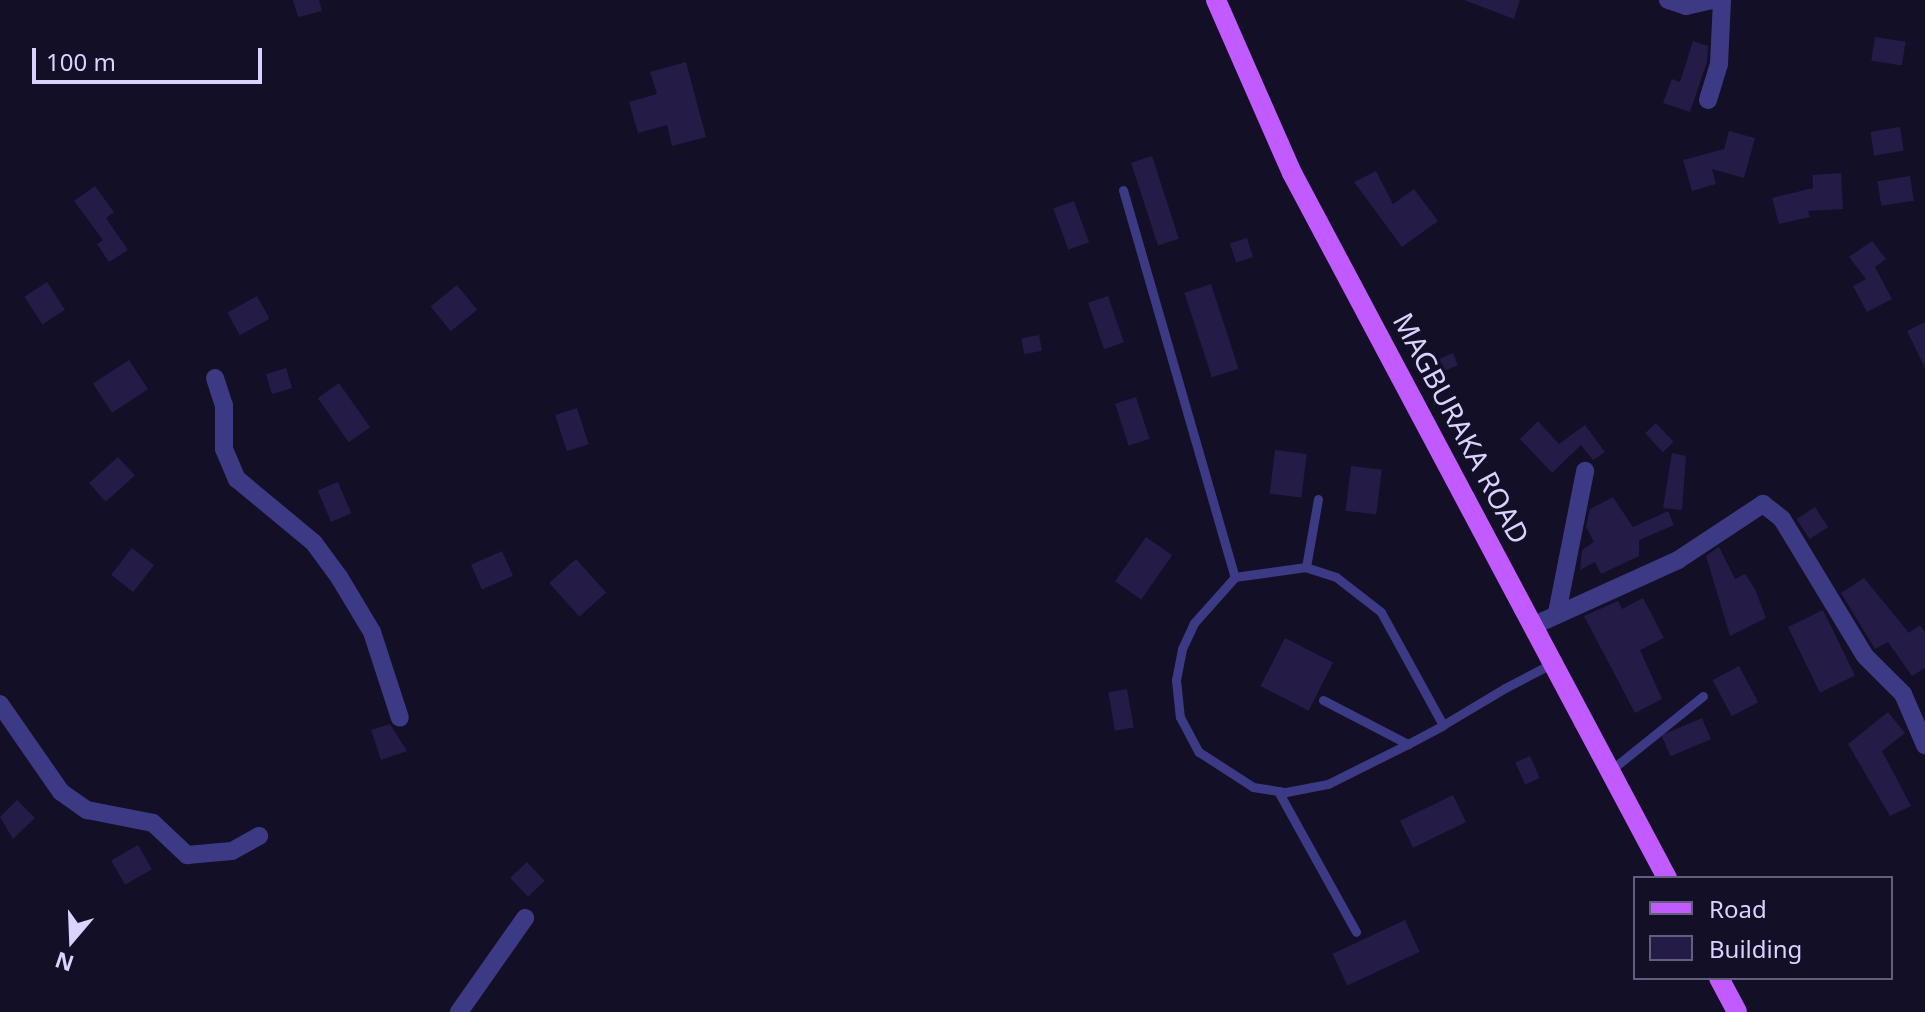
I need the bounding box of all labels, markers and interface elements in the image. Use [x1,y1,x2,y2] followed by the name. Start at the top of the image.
[36,32,266,82] scale bar
[46,45,116,78] text: 100 m
[1387,307,1537,549] street label: MAGBURAKA ROAD
[1633,876,1893,980] legend
[1709,892,1767,925] text: Road
[32,900,112,980] north arrow
[1709,932,1802,965] text: Building
[51,946,78,980] text: N

